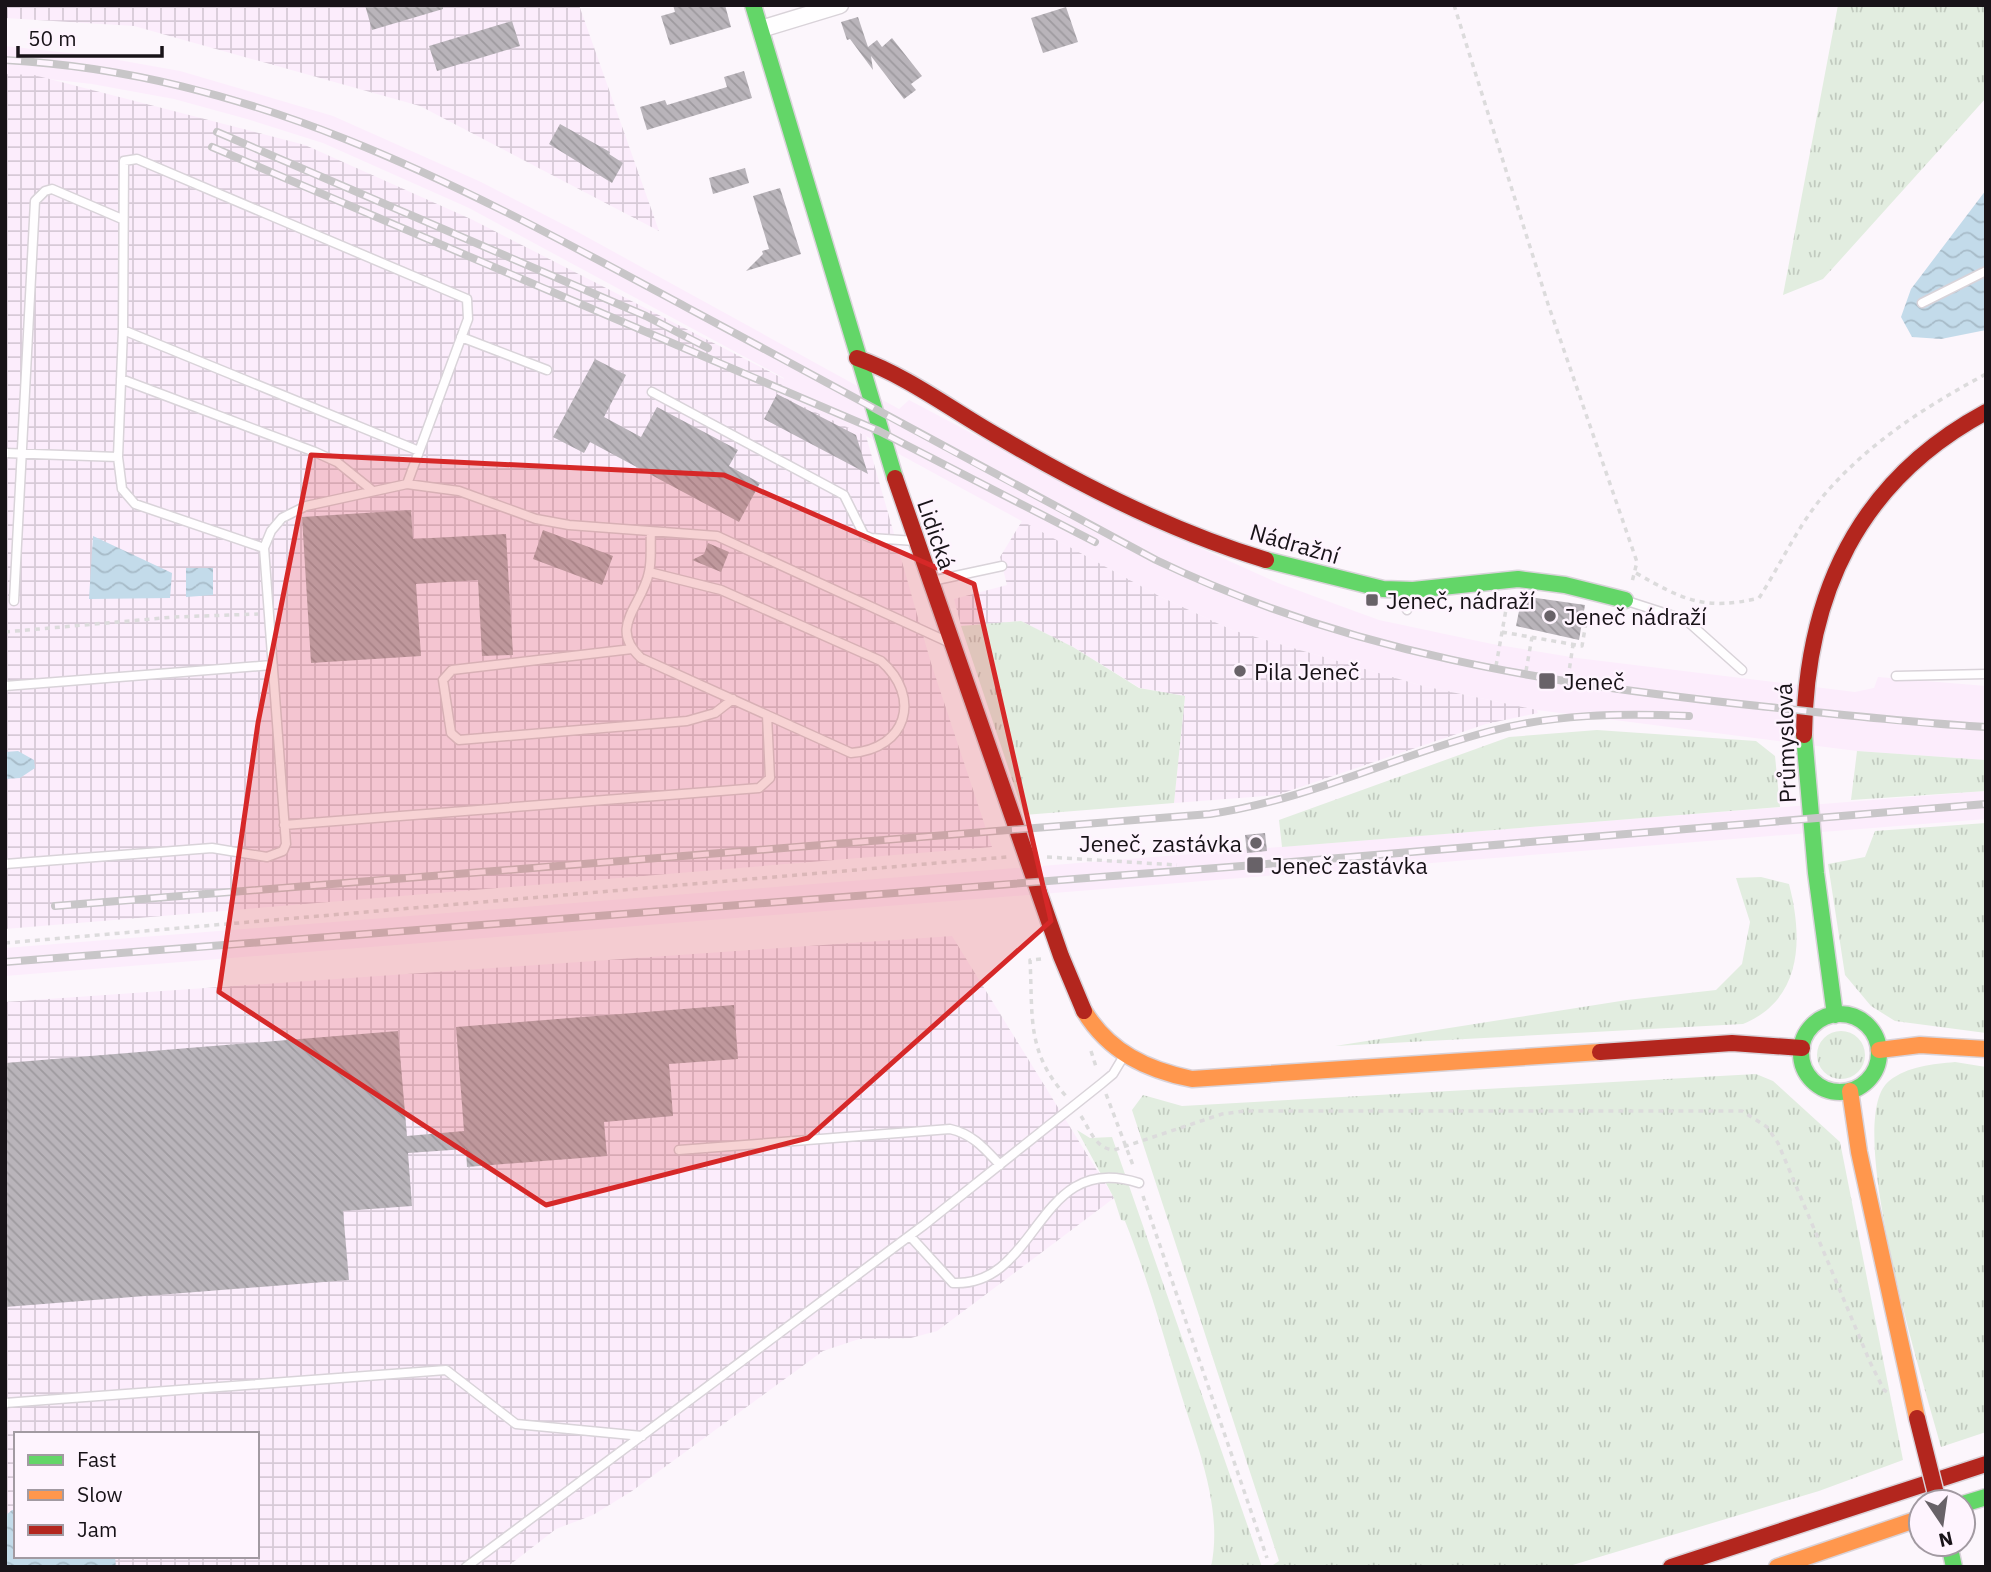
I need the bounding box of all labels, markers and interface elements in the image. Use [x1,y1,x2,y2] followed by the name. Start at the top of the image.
[18,14,161,58] scale bar
[28,24,77,52] text: 50 m
[911,495,963,573] street label: Lidická
[1247,516,1344,570] street label: Nádražní
[1386,585,1535,615] place label: Jeneč, nádraží
[1364,592,1380,608] marker: Jeneč, nádraží
[1564,601,1707,631] place label: Jeneč nádraží
[1542,608,1558,624] marker: Jeneč nádraží
[1254,656,1359,686] place label: Pila Jeneč
[1232,663,1248,679] marker: Pila Jeneč
[1563,666,1625,696] place label: Jeneč
[1537,671,1557,691] marker: Jeneč
[1768,682,1802,804] street label: Průmyslová
[1079,828,1242,858] place label: Jeneč, zastávka
[1248,835,1264,851] marker: Jeneč, zastávka
[1271,850,1428,880] place label: Jeneč zastávka
[1245,855,1265,875] marker: Jeneč zastávka
[14,1432,259,1558] legend
[77,1445,117,1473] text: Fast
[77,1480,123,1508] text: Slow
[1907,1488,1977,1558] north arrow
[77,1515,117,1543] text: Jam
[1936,1526,1955,1553] text: N

